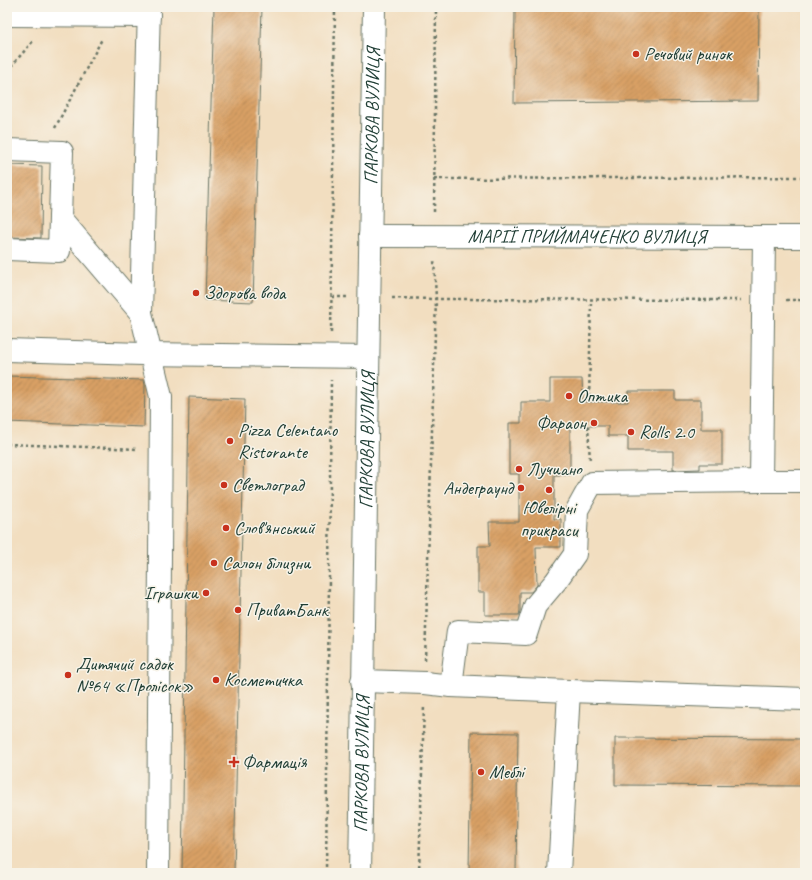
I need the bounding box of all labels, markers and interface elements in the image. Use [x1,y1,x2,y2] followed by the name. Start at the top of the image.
[644,42,733,66] place label: Речовий ринок
[359,45,385,185] street label: ПАРКОВА ВУЛИЦЯ
[631,49,641,59] marker: Речовий ринок
[468,224,709,249] street label: МАРІЇ ПРИЙМАЧЕНКО ВУЛИЦЯ
[204,281,287,305] place label: Здорова вода
[191,288,201,298] marker: Здорова вода
[354,368,380,509] street label: ПАРКОВА ВУЛИЦЯ
[577,384,628,408] place label: Оптика
[564,391,574,401] marker: Оптика
[536,411,587,435] place label: Фараон
[238,418,338,464] place label: Pizza Celentano Ristorante
[589,418,599,428] marker: Фараон
[639,420,696,444] place label: Rolls 2.0
[626,427,636,437] marker: Rolls 2.0
[225,436,235,446] marker: Pizza Celentano Ristorante
[527,457,583,481] place label: Лучиано
[514,464,524,474] marker: Лучиано
[232,473,305,497] place label: Светлоград
[443,476,515,500] place label: Андеграунд
[219,480,229,490] marker: Светлоград
[516,483,526,493] marker: Андеграунд
[544,485,554,495] marker: Ювелірні прикраси
[521,496,580,542] place label: Ювелірні прикраси
[234,516,316,540] place label: Слов'янський
[221,523,231,533] marker: Слов'янський
[222,551,312,575] place label: Салон білизни
[209,558,219,568] marker: Салон білизни
[144,581,200,605] place label: Іграшки
[201,588,211,598] marker: Іграшки
[246,598,330,622] place label: ПриватБанк
[233,605,243,615] marker: ПриватБанк
[76,652,194,698] place label: Дитячий садок №64 «Пролісок»
[224,668,304,692] place label: Косметичка
[63,670,73,680] marker: Дитячий садок №64 «Пролісок»
[211,675,221,685] marker: Косметичка
[349,692,375,833] street label: ПАРКОВА ВУЛИЦЯ
[242,750,308,774] place label: Фармація
[229,757,239,767] marker: Фармація
[489,760,526,784] place label: Меблі
[476,767,486,777] marker: Меблі

